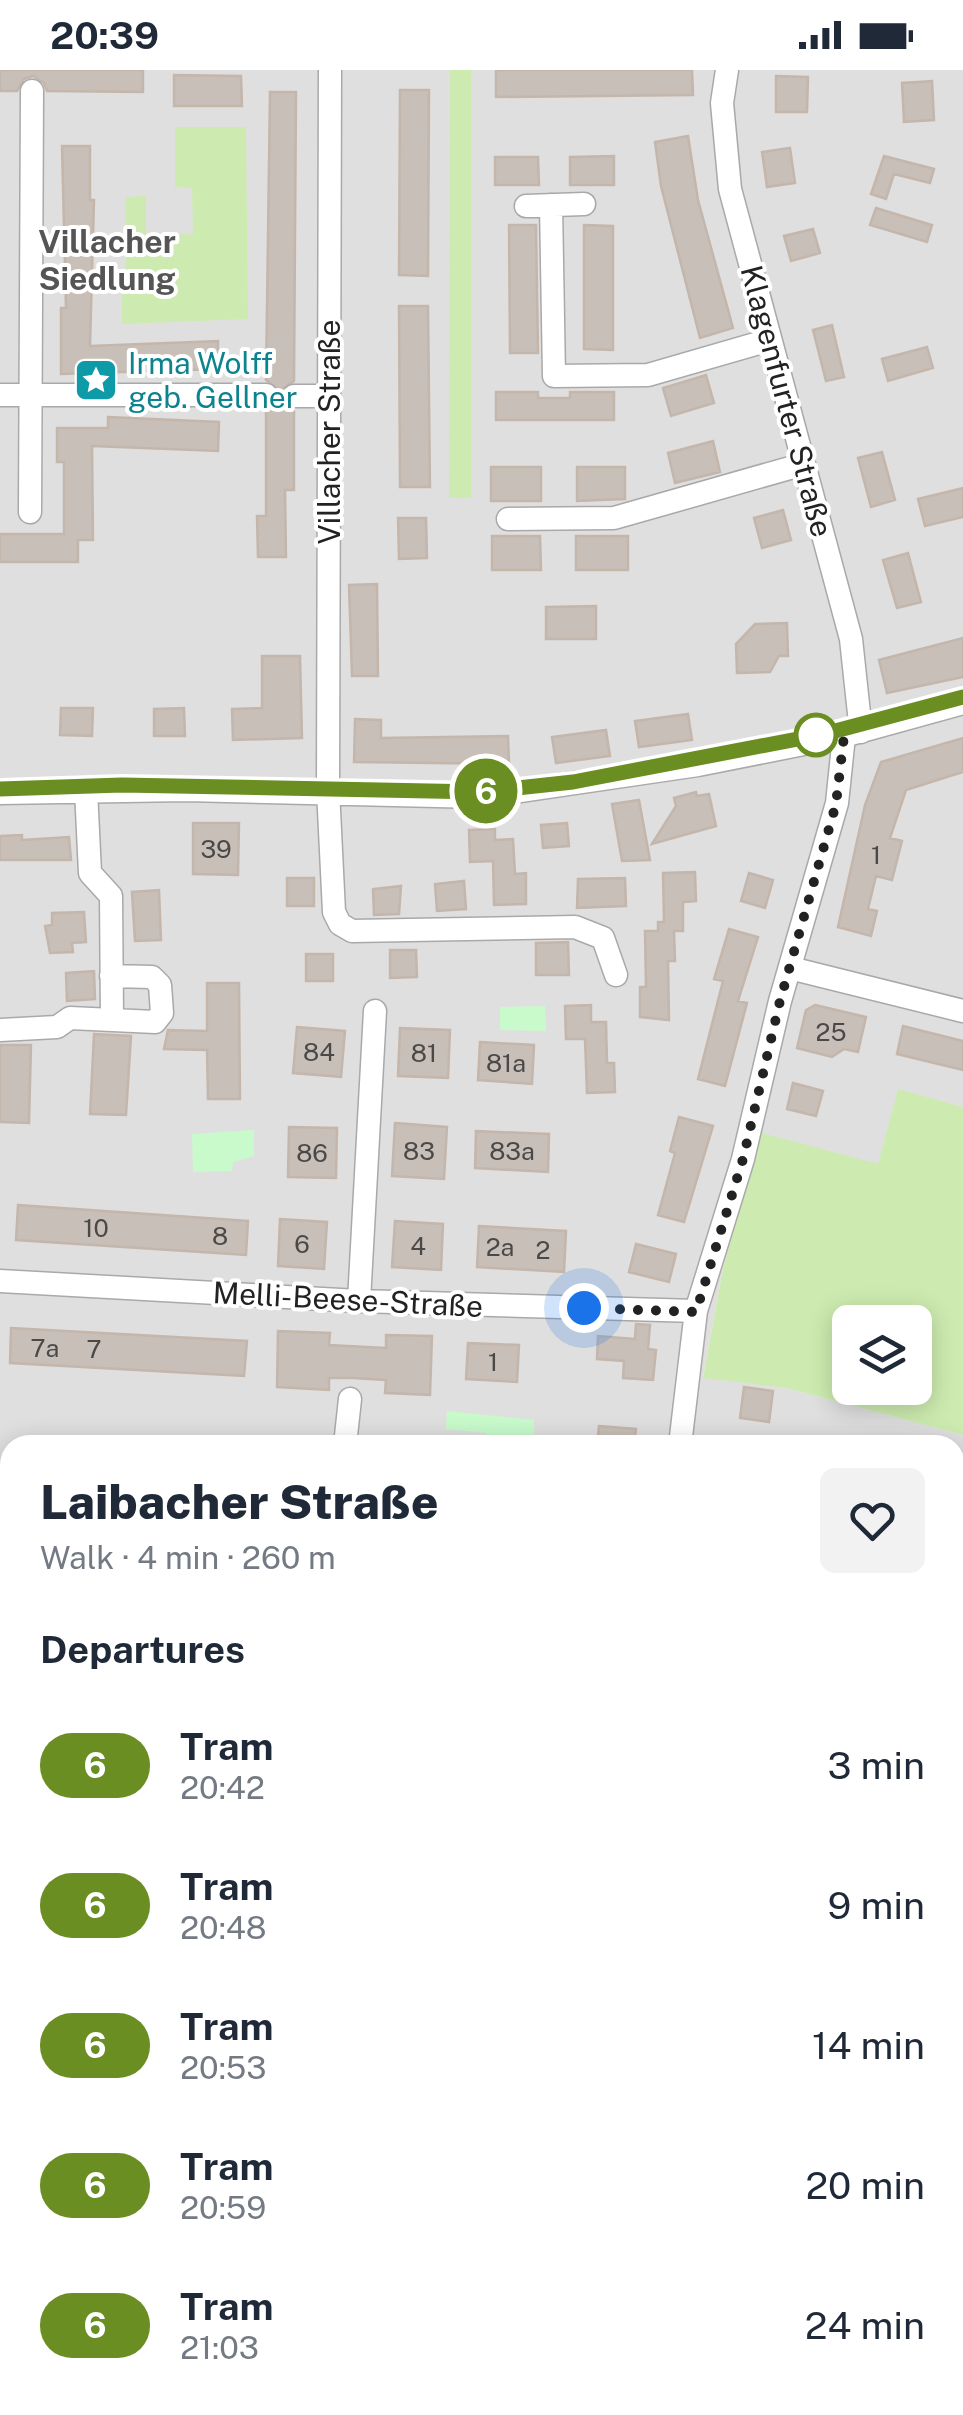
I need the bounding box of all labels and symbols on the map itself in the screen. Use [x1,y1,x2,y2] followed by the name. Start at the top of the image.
[38,223,176,297] district label: Villacher Siedlung
[733,261,841,541] street label: Klagenfurter Straße
[311,319,347,545] street label: Villacher Straße
[128,345,298,415] place label: Irma Wolff geb. Gellner
[73,357,119,403] place icon: Irma Wolff geb. Gellner
[795,714,837,756] unlabelled marker
[454,758,518,824] line badge: 6
[200,834,232,864] house number: 39
[871,840,881,870] house number: 1
[816,1017,846,1047] house number: 25
[303,1037,335,1067] house number: 84
[411,1038,437,1068] house number: 81
[486,1048,526,1078] house number: 81a
[403,1136,435,1166] house number: 83
[489,1136,535,1166] house number: 83a
[296,1138,328,1168] house number: 86
[83,1213,109,1243] house number: 10
[212,1221,228,1251] house number: 8
[294,1229,310,1259] house number: 6
[410,1231,426,1261] house number: 4
[486,1232,514,1262] house number: 2a
[536,1235,550,1265] house number: 2
[212,1274,484,1324] street label: Melli-Beese-Straße
[559,1283,609,1333] your location
[31,1333,59,1363] house number: 7a
[86,1334,102,1364] house number: 7
[488,1347,498,1377] house number: 1

